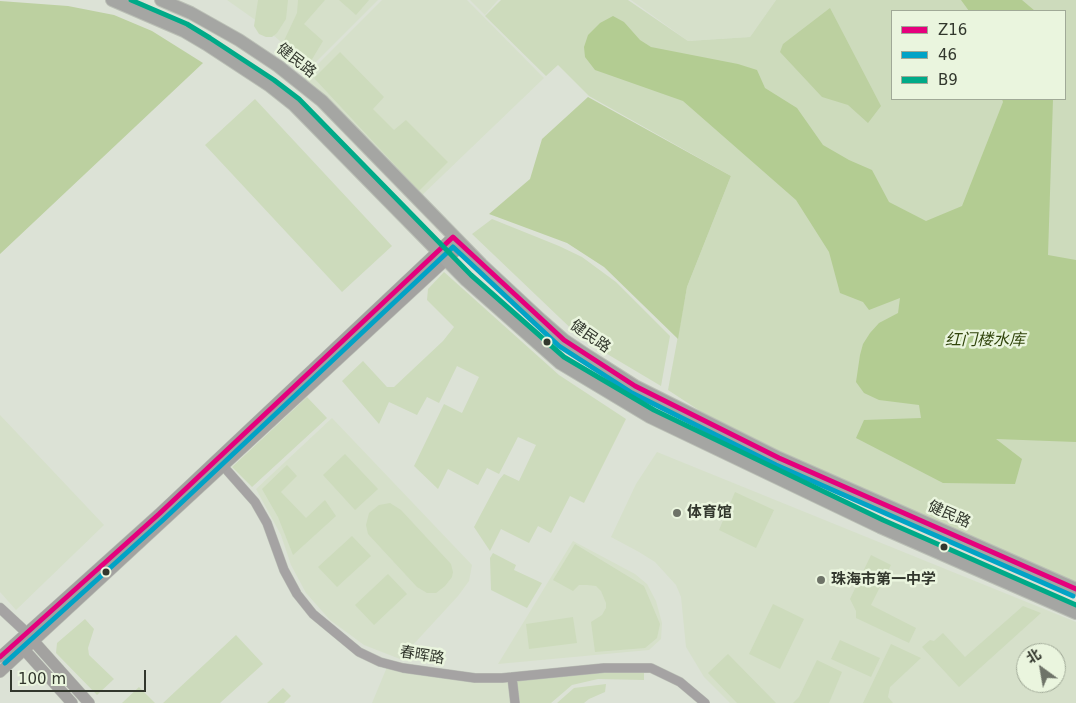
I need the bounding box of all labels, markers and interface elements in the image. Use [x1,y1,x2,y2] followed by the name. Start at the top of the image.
[891,10,1066,100] legend
[938,21,967,39] text: Z16
[273,40,319,82] street label: 健民路
[938,46,957,64] text: 46
[938,71,958,89] text: B9
[566,317,614,357] street label: 健民路
[945,331,1025,351] water label: 红门楼水库
[542,337,552,347] unlabelled marker
[925,498,973,532] street label: 健民路
[687,504,732,522] place label: 体育馆
[671,507,683,519] marker: 体育馆
[939,542,949,552] unlabelled marker
[101,567,111,577] unlabelled marker
[831,571,936,589] place label: 珠海市第一中学
[815,574,827,586] marker: 珠海市第一中学
[1016,643,1066,693] north arrow
[398,644,446,668] street label: 春晖路
[1023,646,1044,667] text: 北
[12,660,149,692] scale bar
[18,670,66,688] text: 100 m

